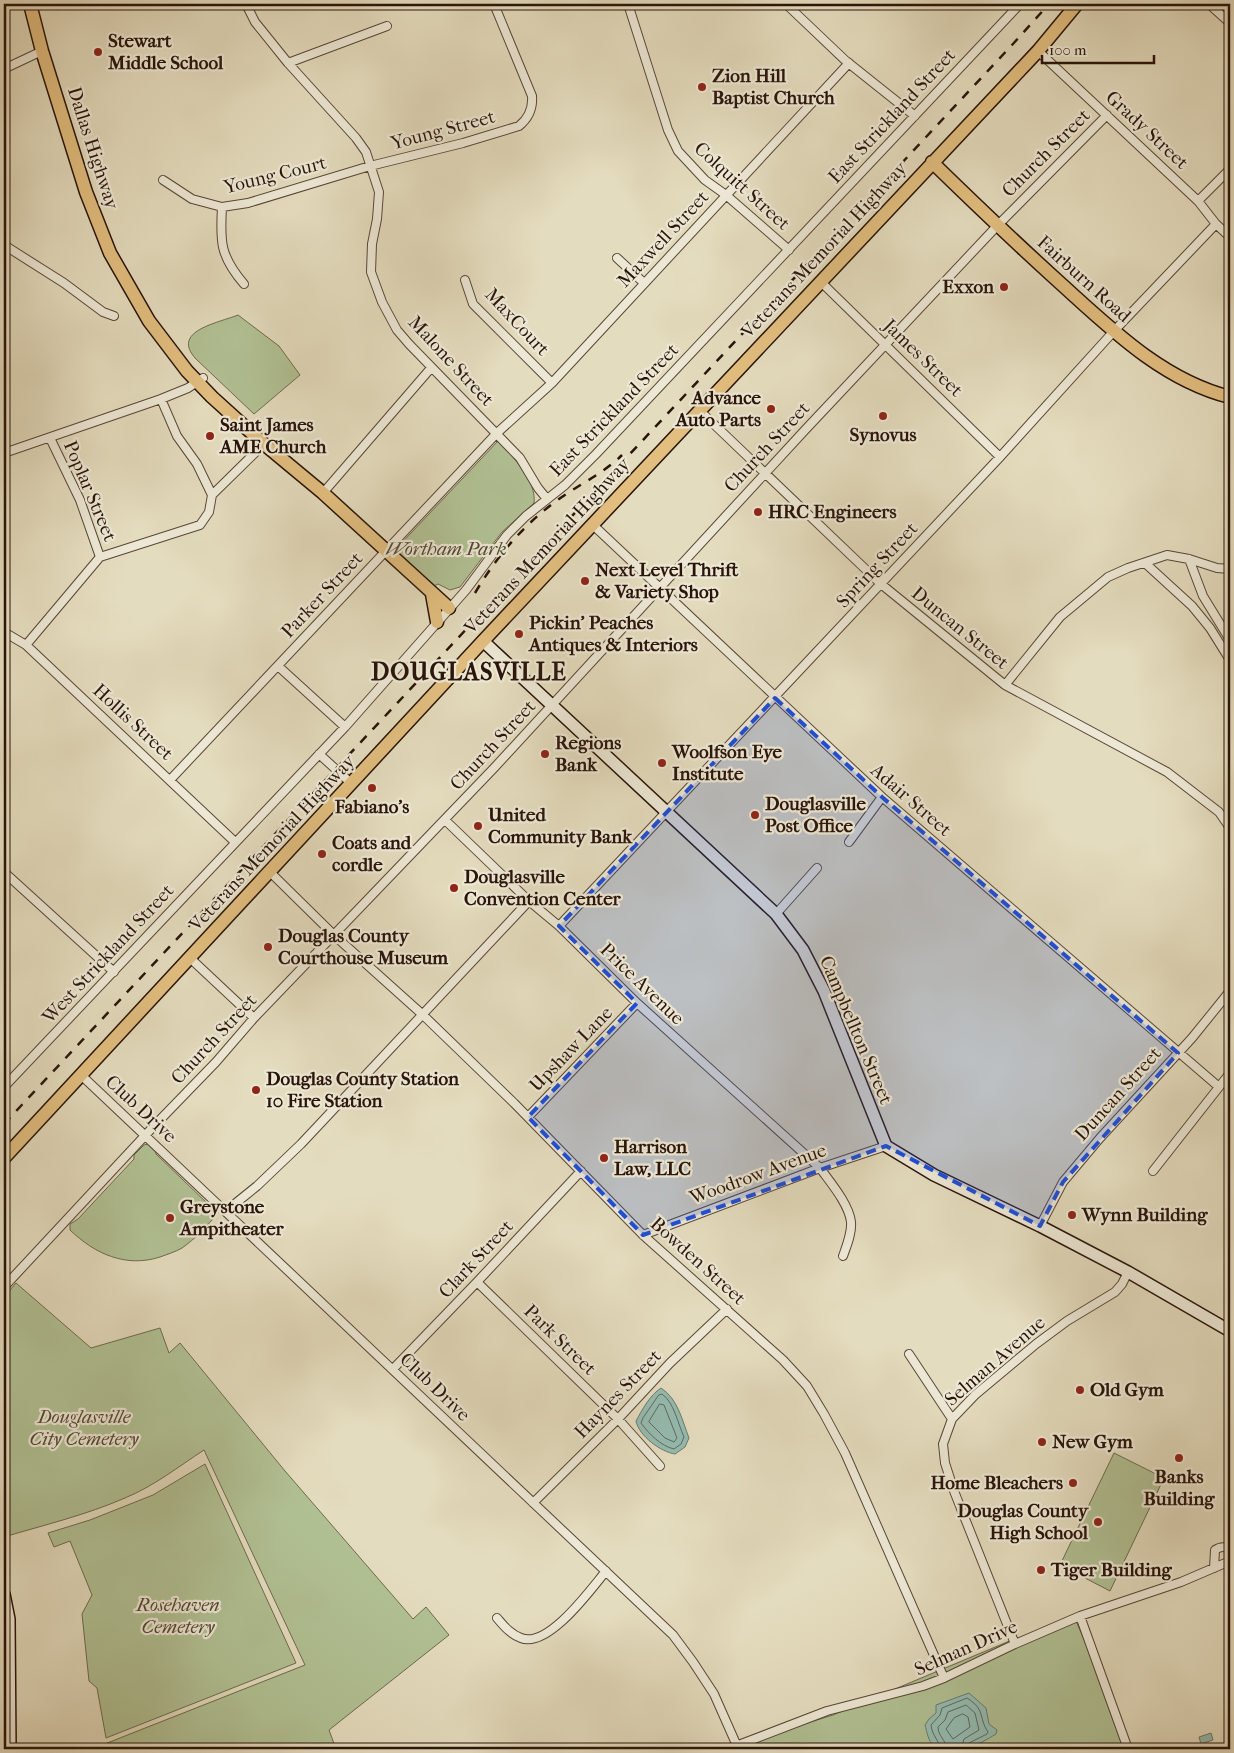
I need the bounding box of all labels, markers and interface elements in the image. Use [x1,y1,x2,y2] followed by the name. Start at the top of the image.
[107,30,224,74] place label: Stewart Middle School
[1042,32,1154,64] scale bar
[1049,41,1087,59] text: 100 m
[824,44,960,188] street label: East Strickland Street
[92,46,104,58] marker: Stewart Middle School
[712,65,835,109] place label: Zion Hill Baptist Church
[696,81,708,93] marker: Zion Hill Baptist Church
[63,84,123,213] street label: Dallas Highway
[1101,86,1193,174] street label: Grady Street
[998,104,1095,201] street label: Church Street
[388,105,498,155] street label: Young Street
[690,137,795,235] street label: Colquitt Street
[221,152,329,199] street label: Young Court
[736,157,912,343] street label: Veterans Memorial Highway
[613,186,713,292] street label: Maxwell Street
[1033,231,1136,327] street label: Fairburn Road
[942,276,995,298] place label: Exxon
[998,281,1010,293] marker: Exxon
[480,284,554,360] street label: MaxCourt
[404,311,499,411] street label: Malone Street
[877,313,967,401] street label: James Street
[545,339,683,481] street label: East Strickland Street
[675,387,762,431] place label: Advance Auto Parts
[720,397,814,497] street label: Church Street
[765,403,777,415] marker: Advance Auto Parts
[877,410,889,422] marker: Synovus
[219,414,327,458] place label: Saint James AME Church
[849,424,917,446] place label: Synovus
[204,430,216,442] marker: Saint James AME Church
[59,437,121,545] street label: Poplar Street
[459,453,635,639] street label: Veterans Memorial Highway
[768,501,896,523] place label: HRC Engineers
[752,506,764,518] marker: HRC Engineers
[832,517,922,612] street label: Spring Street
[385,538,507,560] park label: Wortham Park
[277,547,367,642] street label: Parker Street
[595,559,738,603] place label: Next Level Thrift & Variety Shop
[579,575,591,587] marker: Next Level Thrift & Variety Shop
[907,582,1013,674] street label: Duncan Street
[528,612,698,656] place label: Pickin' Peaches Antiques & Interiors
[513,628,525,640] marker: Pickin' Peaches Antiques & Interiors
[371,658,567,686] district label: DOUGLASVILLE
[88,679,178,765] street label: Hollis Street
[446,695,540,795] street label: Church Street
[555,732,621,776] place label: Regions Bank
[671,741,783,785] place label: Woolfson Eye Institute
[539,748,551,760] marker: Regions Bank
[184,750,360,936] street label: Veterans Memorial Highway
[656,757,668,769] marker: Woolfson Eye Institute
[866,758,956,841] street label: Adair Street
[366,782,378,794] marker: Fabiano's
[765,793,866,837] place label: Douglasville Post Office
[334,796,409,818] place label: Fabiano's
[487,804,633,848] place label: United Community Bank
[749,809,761,821] marker: Douglasville Post Office
[472,820,484,832] marker: United Community Bank
[332,832,412,876] place label: Coats and cordle
[316,848,328,860] marker: Coats and cordle
[464,866,622,910] place label: Douglasville Convention Center
[37,880,178,1029] street label: West Strickland Street
[448,882,460,894] marker: Douglasville Convention Center
[278,925,448,969] place label: Douglas County Courthouse Museum
[595,939,689,1029] street label: Price Avenue
[262,941,274,953] marker: Douglas County Courthouse Museum
[815,953,897,1108] street label: Campbellton Street
[167,989,261,1089] street label: Church Street
[525,1002,617,1096] street label: Upshaw Lane
[1070,1042,1166,1145] street label: Duncan Street
[266,1068,460,1112] place label: Douglas County Station 10 Fire Station
[101,1071,181,1147] street label: Club Drive
[250,1084,262,1096] marker: Douglas County Station 10 Fire Station
[614,1136,691,1180] place label: Harrison Law, LLC
[686,1139,829,1209] street label: Woodrow Avenue
[598,1152,610,1164] marker: Harrison Law, LLC
[179,1196,285,1240] place label: Greystone Ampitheater
[1081,1204,1208,1226] place label: Wynn Building
[1066,1209,1078,1221] marker: Wynn Building
[164,1212,176,1224] marker: Greystone Ampitheater
[646,1213,750,1310] street label: Bowden Street
[434,1215,518,1303] street label: Clark Street
[519,1300,601,1380] street label: Park Street
[940,1312,1050,1410] street label: Selman Avenue
[570,1345,666,1443] street label: Haynes Street
[395,1348,475,1426] street label: Club Drive
[1090,1379,1164,1401] place label: Old Gym
[1074,1384,1086,1396] marker: Old Gym
[29,1406,140,1450] park label: Douglasville City Cemetery
[1052,1431,1133,1453] place label: New Gym
[1036,1436,1048,1448] marker: New Gym
[1173,1452,1185,1464] marker: Banks Building
[1144,1466,1215,1510] place label: Banks Building
[930,1472,1063,1494] place label: Home Bleachers
[1067,1477,1079,1489] marker: Home Bleachers
[957,1500,1089,1544] place label: Douglas County High School
[1092,1516,1104,1528] marker: Douglas County High School
[1050,1559,1173,1581] place label: Tiger Building
[1035,1564,1047,1576] marker: Tiger Building
[134,1594,220,1638] park label: Rosehaven Cemetery
[911,1615,1021,1681] street label: Selman Drive

